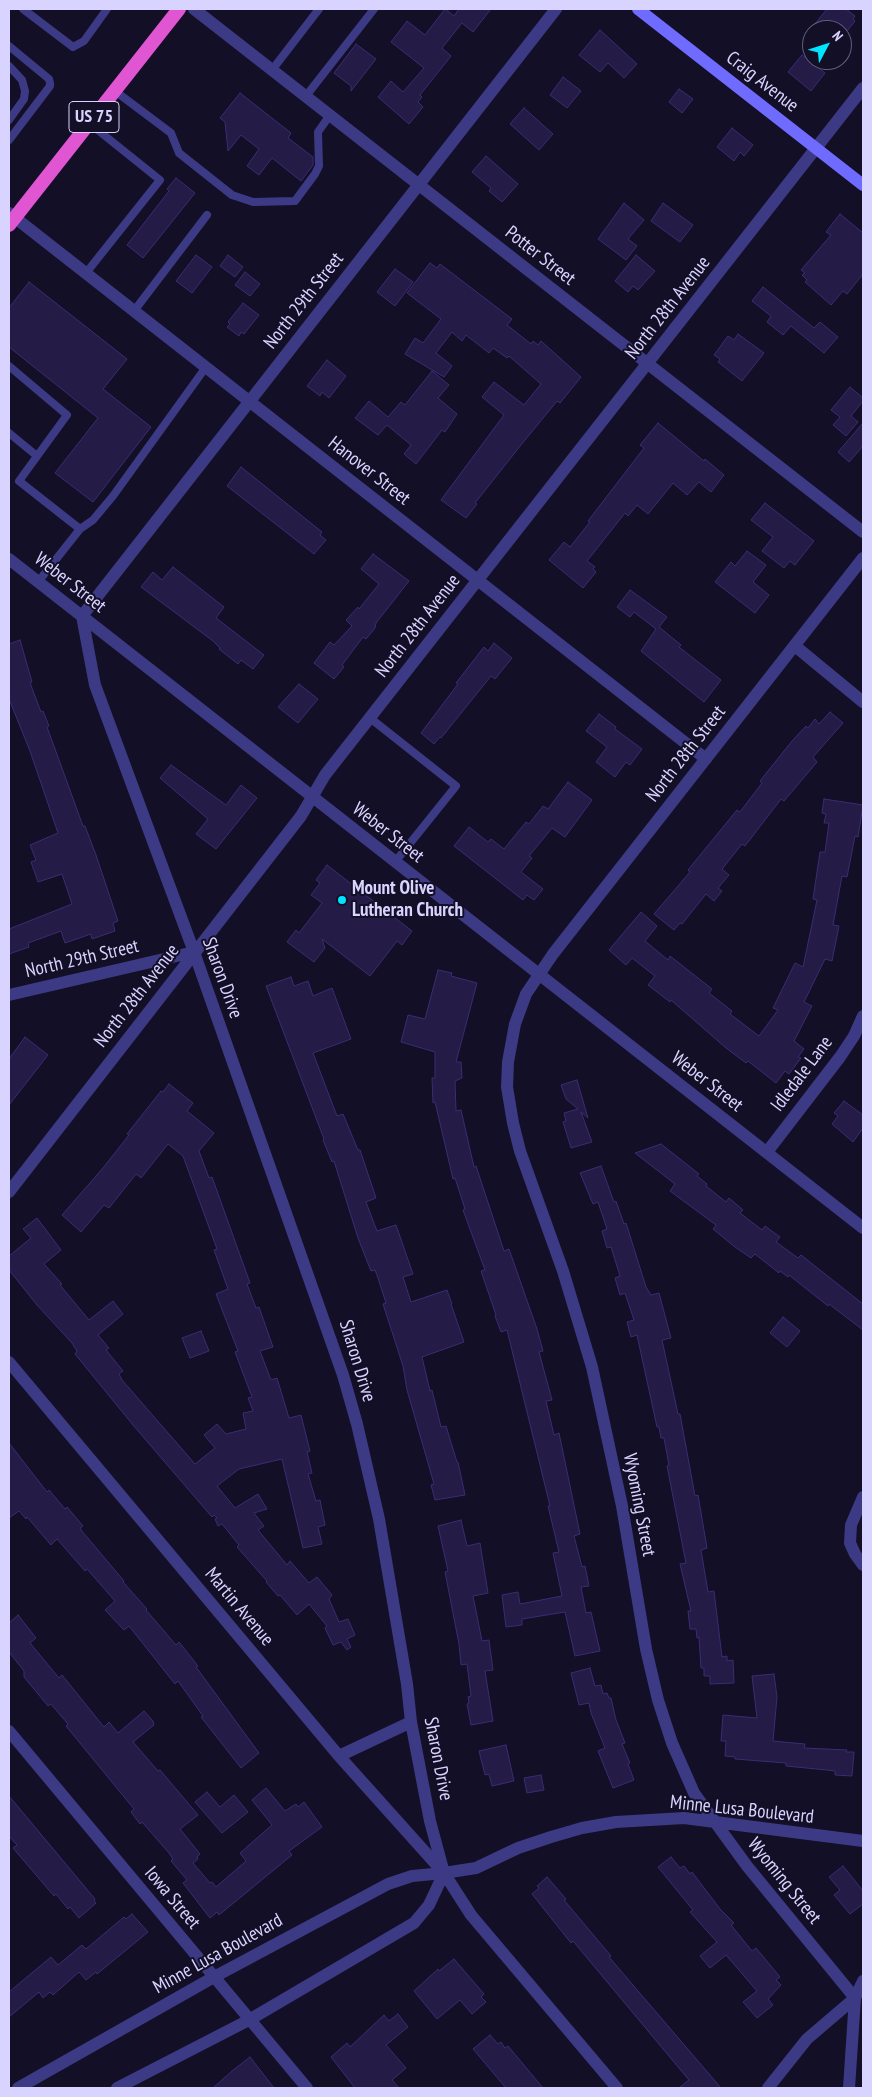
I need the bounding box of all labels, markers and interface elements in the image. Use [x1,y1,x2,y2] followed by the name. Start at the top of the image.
[802,20,852,70] north arrow
[828,27,847,45] text: N
[721,47,803,117] street label: Craig Avenue
[69,101,119,132] road number: US 75
[500,221,580,291] street label: Potter Street
[259,248,349,354] street label: North 29th Street
[621,252,715,364] street label: North 28th Avenue
[323,432,415,510] street label: Hanover Street
[30,548,110,618] street label: Weber Street
[371,570,465,682] street label: North 28th Avenue
[641,701,731,807] street label: North 28th Street
[348,798,428,868] street label: Weber Street
[352,878,463,922] place label: Mount Olive Lutheran Church
[336,894,348,906] marker: Mount Olive Lutheran Church
[197,934,247,1022] street label: Sharon Drive
[23,935,141,983] street label: North 29th Street
[90,940,184,1052] street label: North 28th Avenue
[766,1032,838,1116] street label: Idledale Lane
[667,1047,747,1117] street label: Weber Street
[334,1317,380,1405] street label: Sharon Drive
[618,1452,660,1558] street label: Wyoming Street
[200,1563,278,1651] street label: Martin Avenue
[419,1715,457,1803] street label: Sharon Drive
[669,1791,815,1829] street label: Minne Lusa Boulevard
[742,1833,826,1929] street label: Wyoming Street
[139,1862,205,1934] street label: Iowa Street
[149,1909,287,1999] street label: Minne Lusa Boulevard

